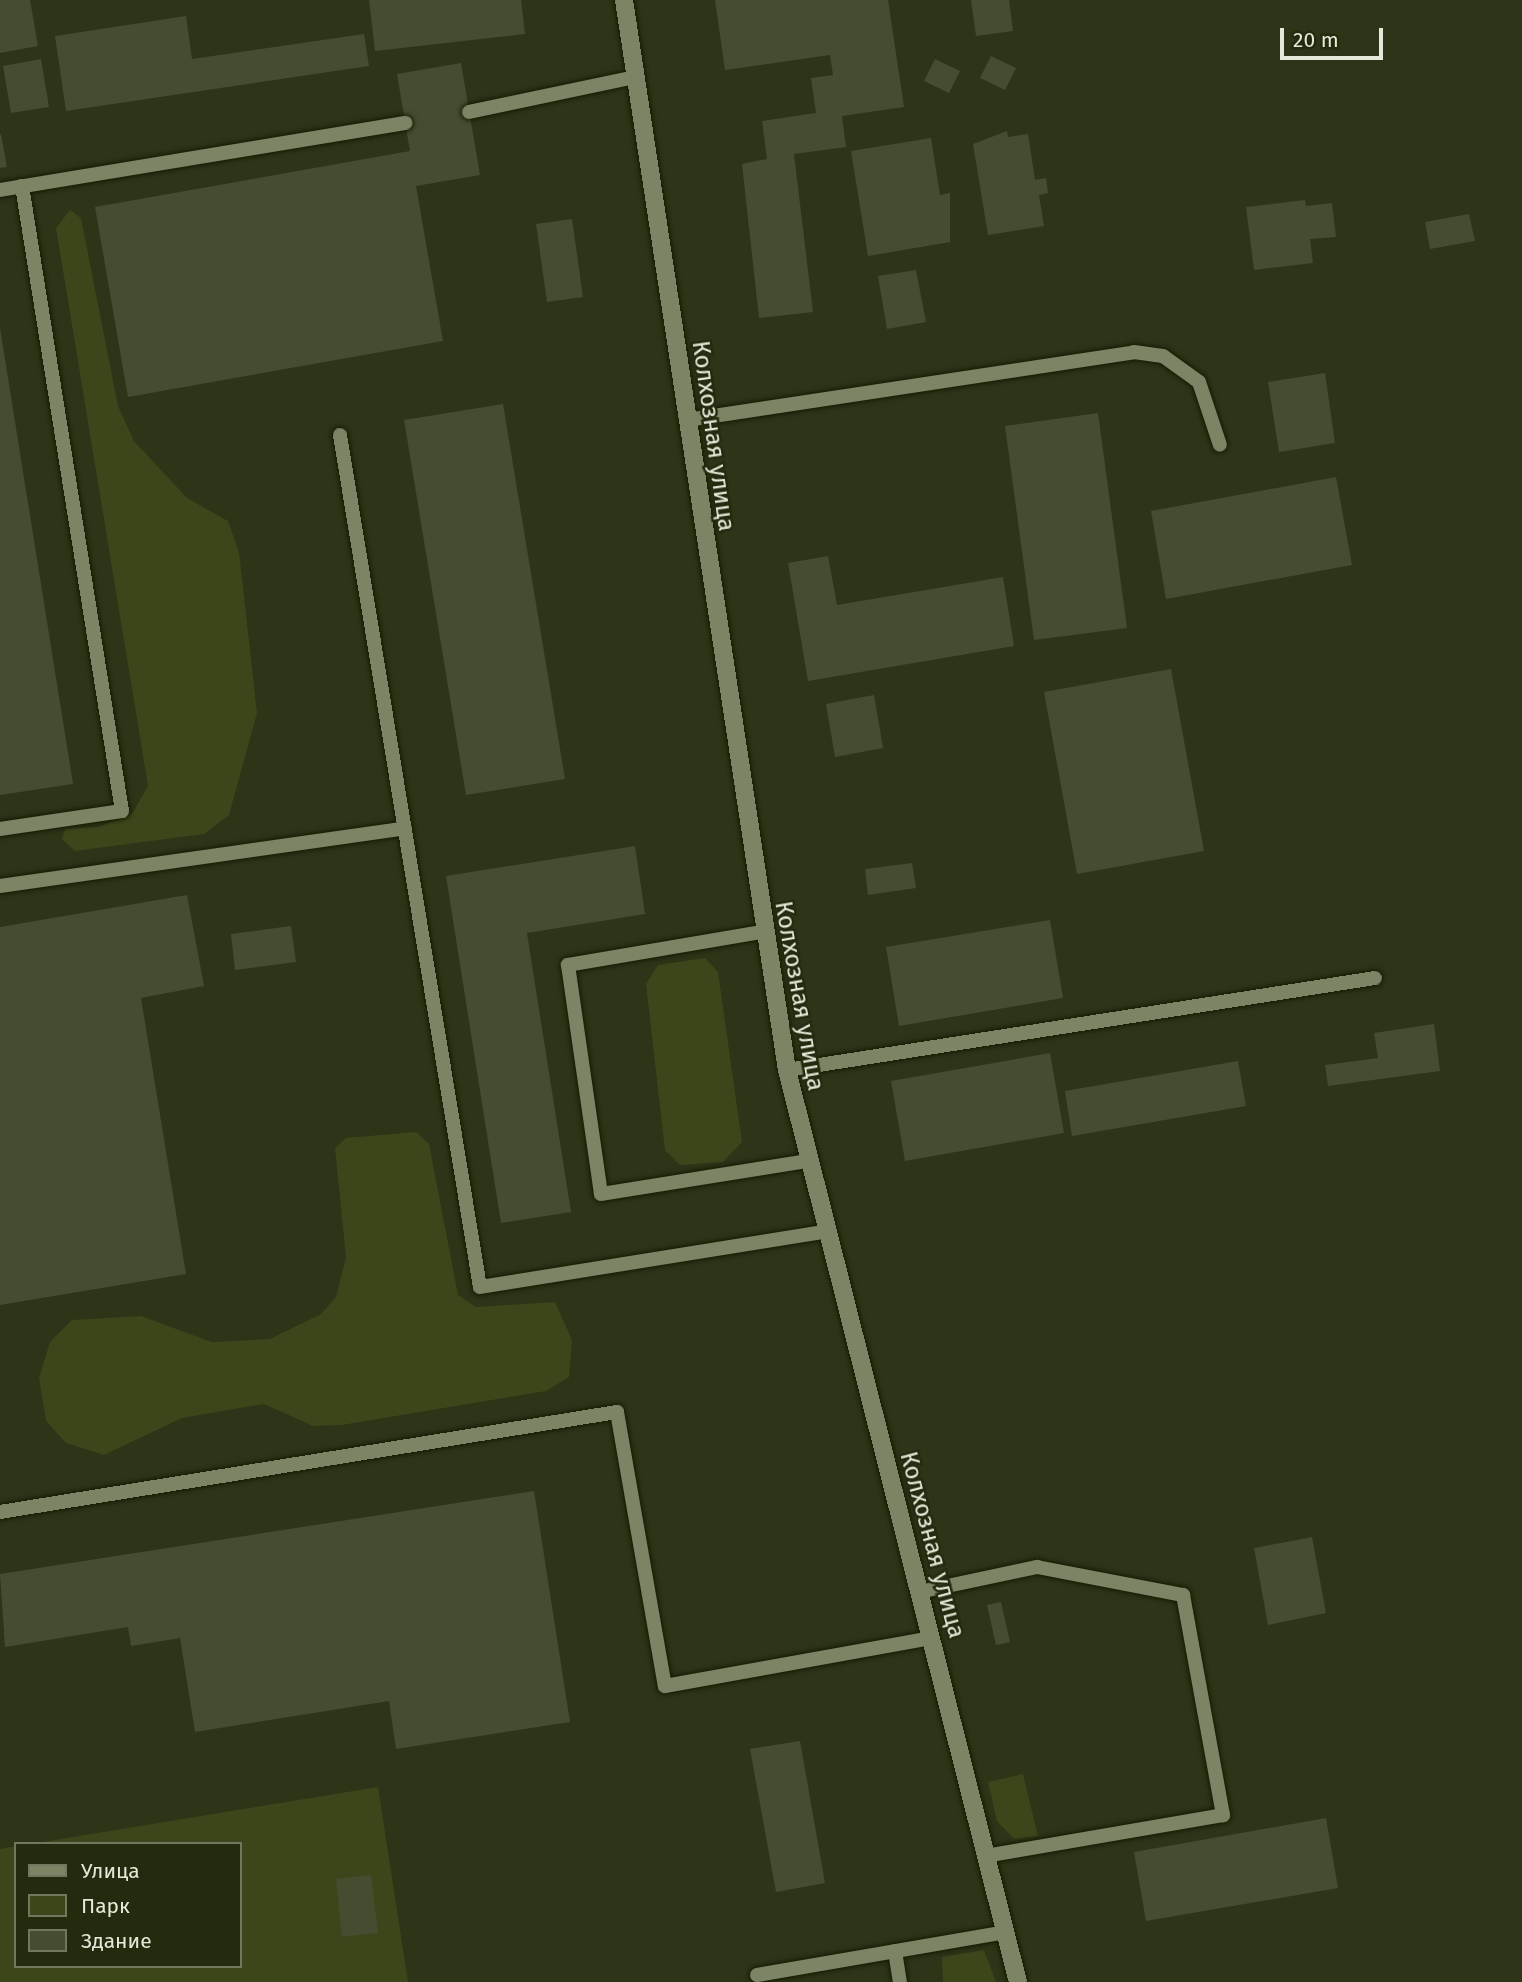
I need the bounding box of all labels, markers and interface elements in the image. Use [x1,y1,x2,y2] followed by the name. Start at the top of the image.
[1284,14,1387,58] scale bar
[1293,27,1339,53] text: 20 m
[685,339,741,533] street label: Колхозная улица
[768,899,830,1093] street label: Колхозная улица
[893,1449,971,1641] street label: Колхозная улица
[14,1842,242,1968] legend
[81,1858,140,1884] text: Улица
[81,1893,130,1919] text: Парк
[81,1928,152,1954] text: Здание

